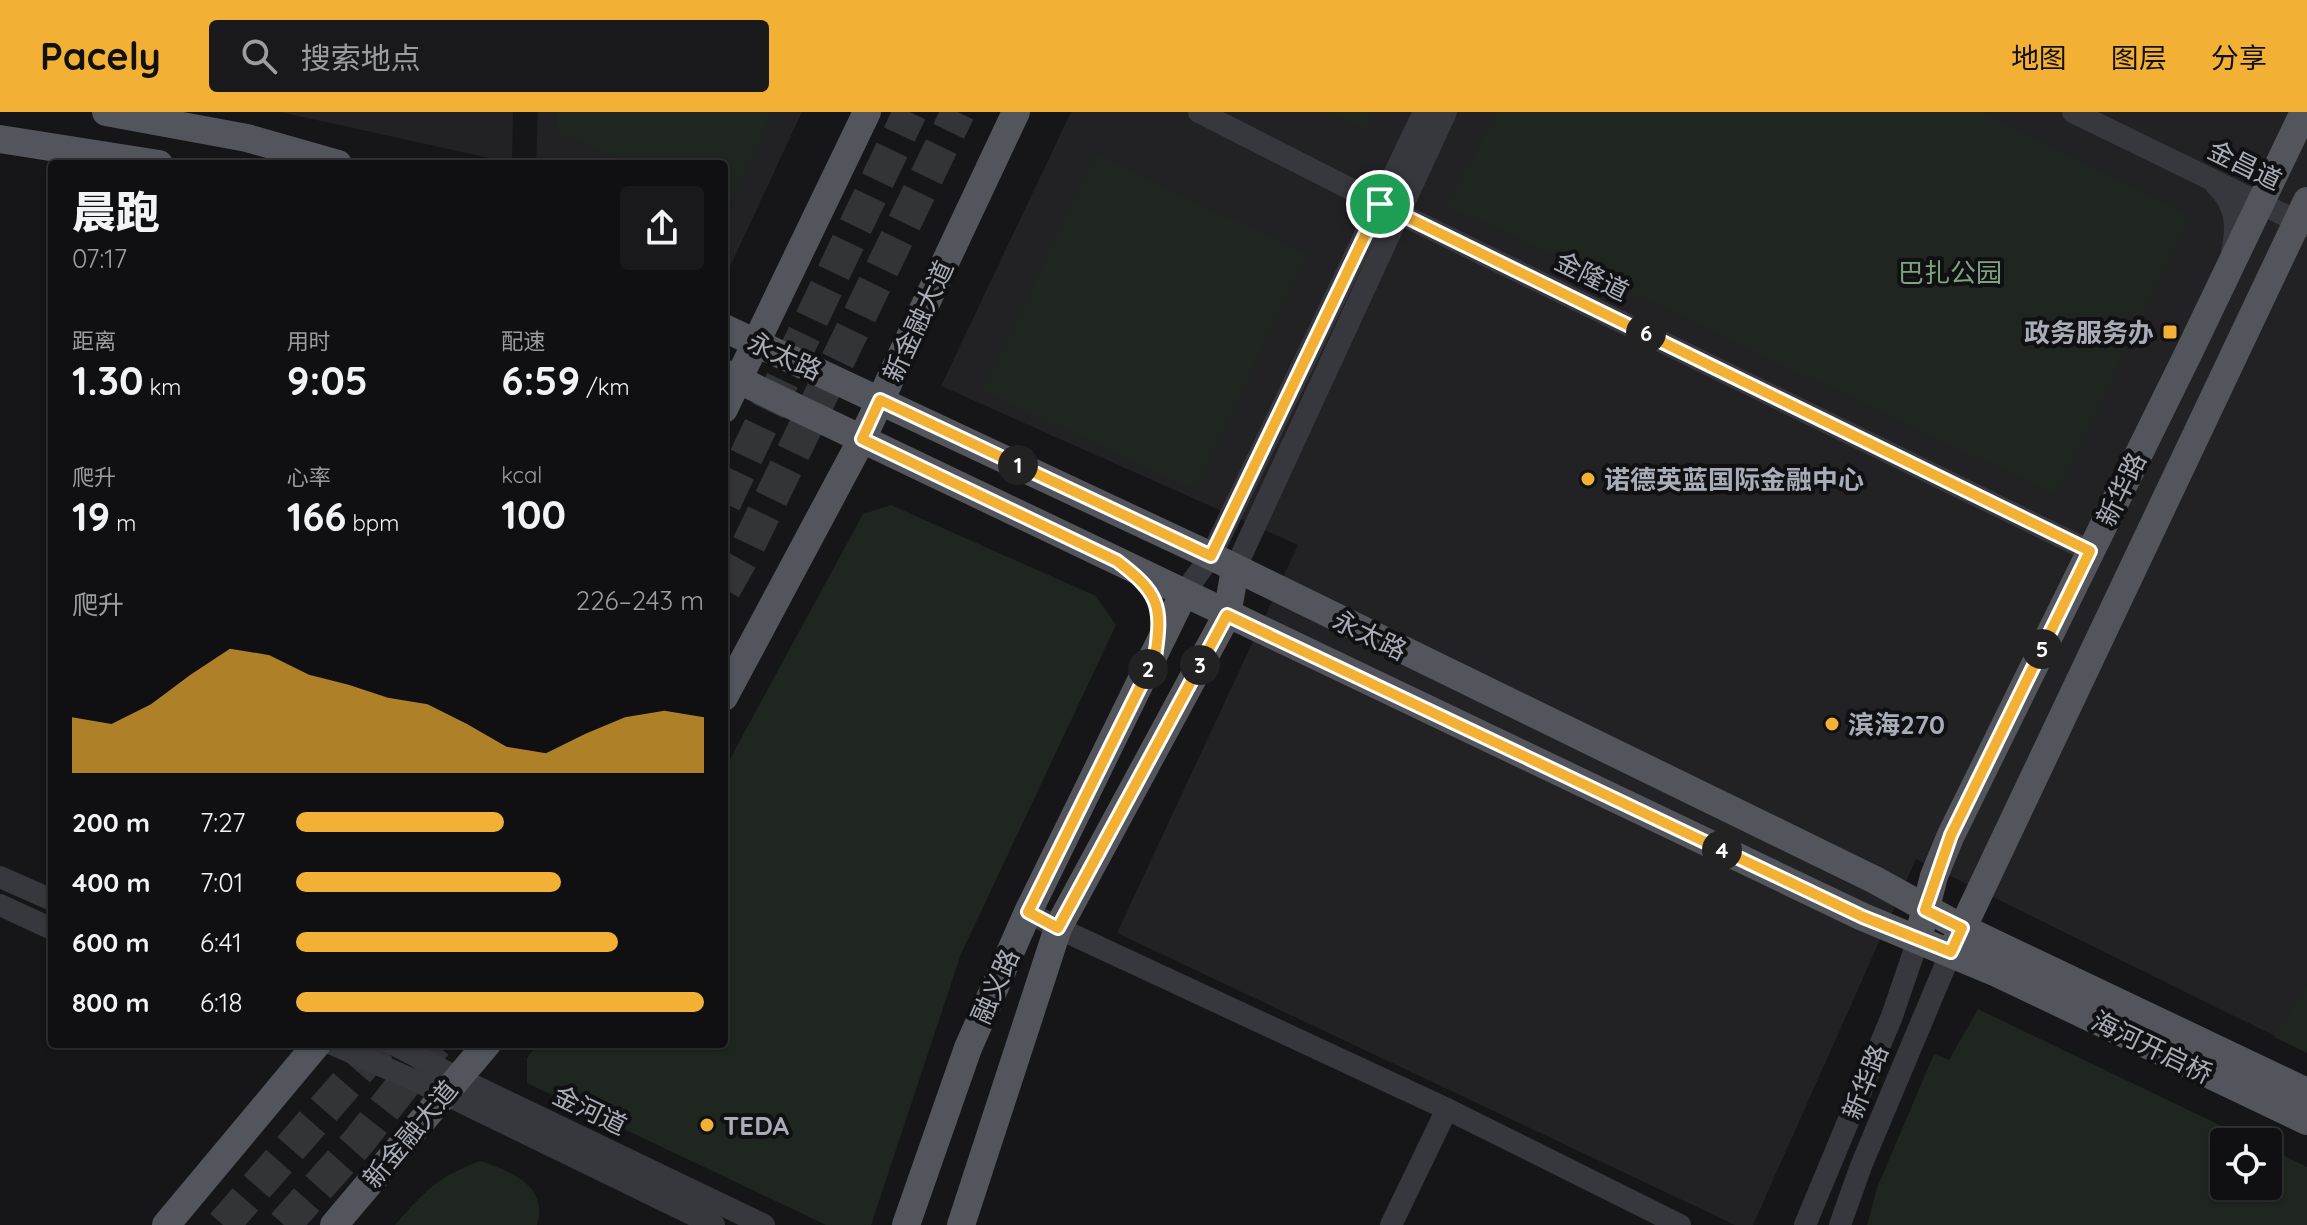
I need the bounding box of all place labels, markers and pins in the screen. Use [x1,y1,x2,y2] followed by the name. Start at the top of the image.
[1346,170,1414,238] pin
[1626,313,1666,353] pin: 6
[2024,316,2154,349] place label: 政务服务办
[2161,323,2179,341] marker: 政务服务办
[998,445,1038,485] pin: 1
[1604,463,1864,496] place label: 诺德英蓝国际金融中心
[1579,470,1597,488] marker: 诺德英蓝国际金融中心
[2022,629,2062,669] pin: 5
[1180,645,1220,685] pin: 3
[1128,649,1168,689] pin: 2
[1848,708,1945,741] place label: 滨海270
[1823,715,1841,733] marker: 滨海270
[1702,830,1742,870] pin: 4
[723,1109,790,1142] place label: TEDA
[698,1116,716,1134] marker: TEDA

